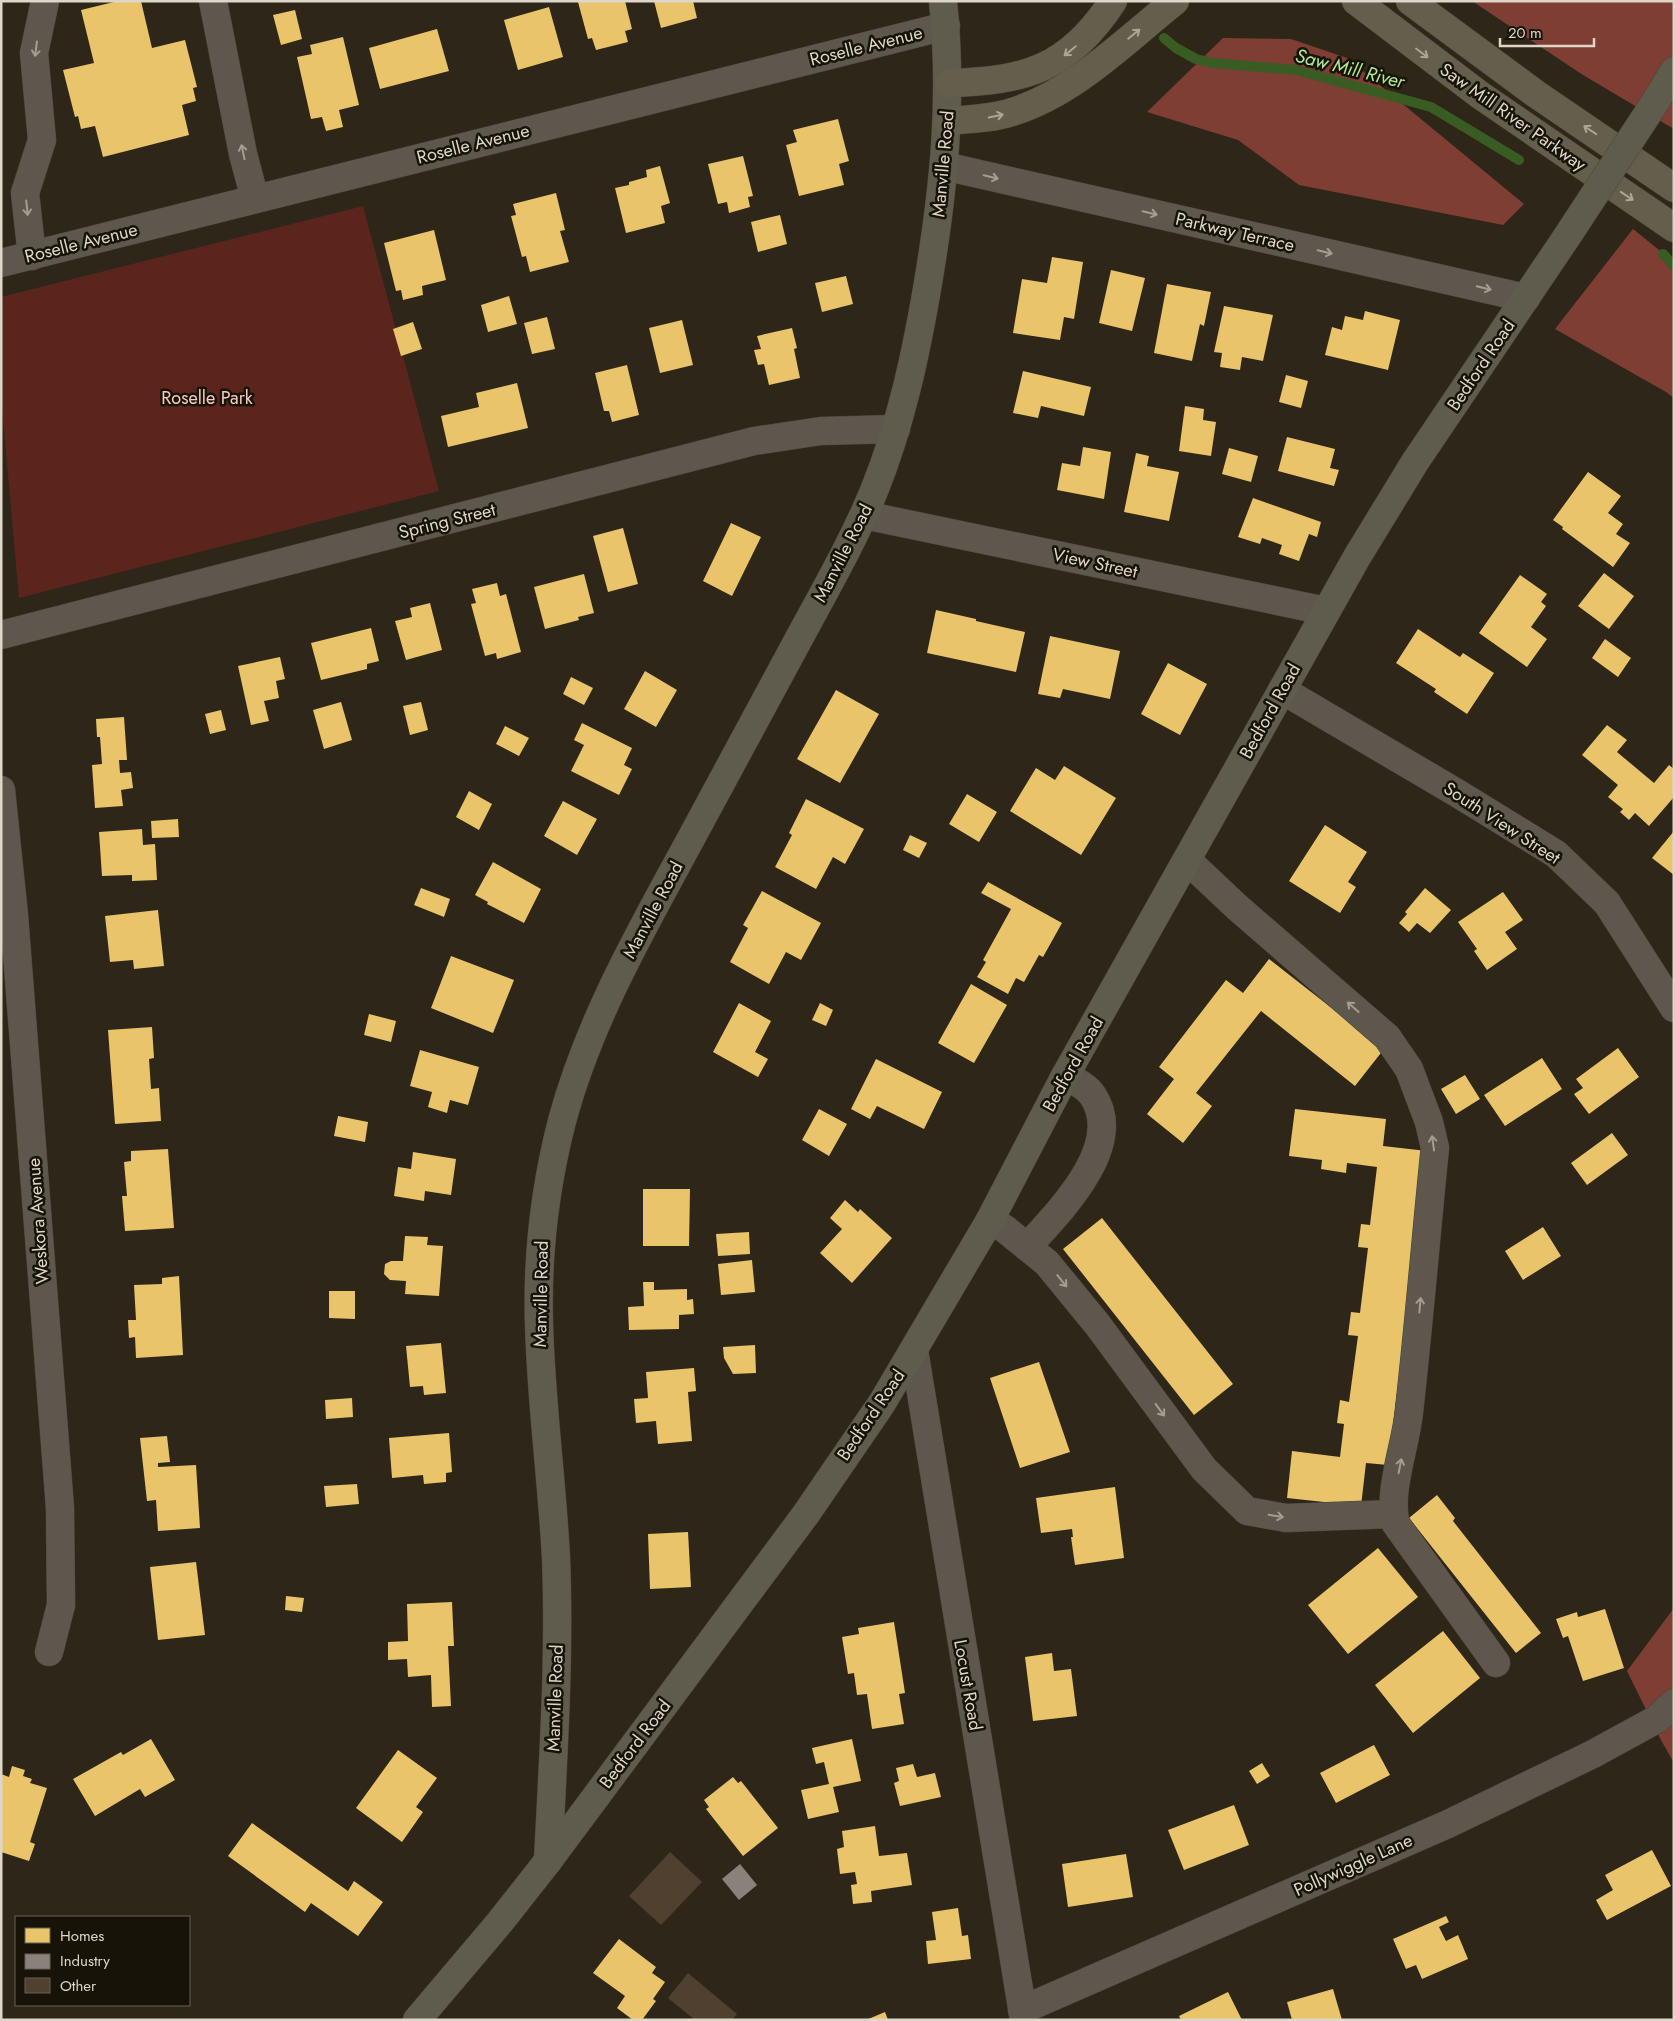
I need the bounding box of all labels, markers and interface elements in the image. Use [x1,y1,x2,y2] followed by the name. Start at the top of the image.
[1500,15,1594,47] scale bar
[807,19,925,73] street label: Roselle Avenue
[1508,22,1542,44] text: 20 m
[1128,29,1141,40] one-way arrow
[31,41,41,57] one-way arrow
[1293,42,1409,95] water label: Saw Mill River
[1064,45,1077,56] one-way arrow
[1415,47,1428,58] one-way arrow
[1435,57,1592,177] street label: Saw Mill River Parkway
[925,110,961,218] street label: Manville Road
[988,111,1004,120] one-way arrow
[414,117,532,171] street label: Roselle Avenue
[1583,125,1597,135] one-way arrow
[238,144,247,160] one-way arrow
[983,173,999,182] one-way arrow
[1620,191,1634,201] one-way arrow
[22,200,32,216] one-way arrow
[1173,206,1297,258] street label: Parkway Terrace
[1141,209,1157,218] one-way arrow
[22,216,140,270] street label: Roselle Avenue
[1317,248,1333,257] one-way arrow
[1475,284,1491,293] one-way arrow
[1441,314,1521,416] street label: Bedford Road
[161,385,253,411] park label: Roselle Park
[396,496,499,546] street label: Spring Street
[807,499,879,607] street label: Manville Road
[1050,541,1140,585] street label: View Street
[1233,659,1307,763] street label: Bedford Road
[1439,775,1566,871] street label: South View Street
[616,857,690,963] street label: Manville Road
[1347,1002,1360,1013] one-way arrow
[1036,1012,1110,1116] street label: Bedford Road
[1428,1136,1438,1152] one-way arrow
[21,1157,55,1285] street label: Weskora Avenue
[527,1240,555,1348] street label: Manville Road
[1056,1274,1067,1287] one-way arrow
[1415,1297,1425,1313] one-way arrow
[831,1364,911,1466] street label: Bedford Road
[1155,1403,1166,1416] one-way arrow
[1395,1459,1405,1475] one-way arrow
[1268,1511,1284,1521] one-way arrow
[947,1638,989,1732] street label: Locust Road
[540,1644,570,1752] street label: Manville Road
[593,1694,677,1794] street label: Bedford Road
[1289,1827,1417,1903] street label: Pollywiggle Lane
[15,1916,190,2006] legend
[60,1925,104,1947] text: Homes
[60,1950,110,1972] text: Industry
[60,1975,97,1997] text: Other

